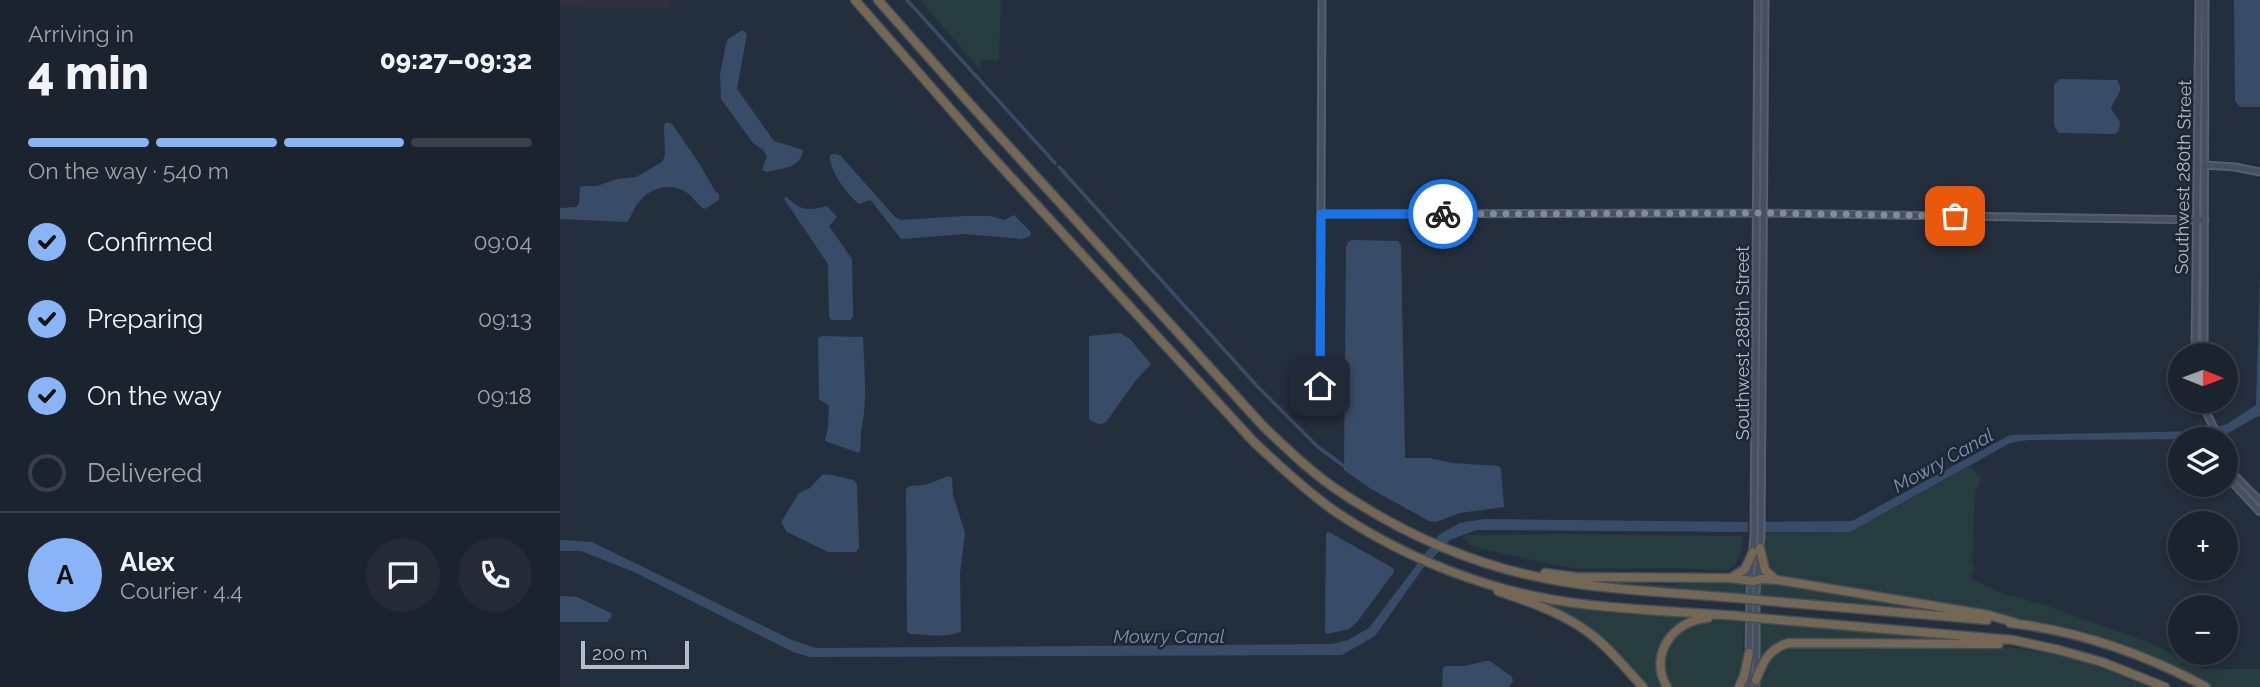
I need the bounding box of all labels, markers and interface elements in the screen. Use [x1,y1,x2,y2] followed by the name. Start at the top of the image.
[28,20,134,47] text: Arriving in
[380,45,532,75] text: 09:27–09:32
[28,46,149,100] text: 4 min
[2171,79,2195,275] street label: Southwest 280th Street
[28,157,229,184] text: On the way · 540 m
[1408,179,1478,249] courier
[1925,186,1985,246] pin
[1424,195,1462,233] icon: bike
[1936,197,1974,235] icon: bag
[28,223,66,261] icon: check
[87,227,213,257] text: Confirmed
[473,228,532,255] text: 09:04
[1732,246,1753,440] street label: Southwest 288th Street
[28,300,66,338] icon: check
[87,304,203,334] text: Preparing
[478,305,532,332] text: 09:13
[2168,343,2238,413] north arrow
[2168,343,2238,665] map controls
[1290,356,1350,416] pin
[1301,367,1339,405] icon: home
[28,377,66,415] icon: check
[87,381,222,411] text: On the way
[477,382,532,409] text: 09:18
[1889,423,1997,497] water label: Mowry Canal
[2168,427,2238,497] button: layers
[87,458,202,488] text: Delivered
[2168,511,2238,581] button: +
[366,538,440,612] button: chat
[458,538,532,612] button: phone
[120,547,175,577] text: Alex
[56,560,74,590] text: A
[120,577,243,604] text: Courier · 4.4
[2168,595,2238,665] button: −
[1113,625,1225,647] water label: Mowry Canal
[581,638,690,670] scale bar
[592,642,647,664] text: 200 m

